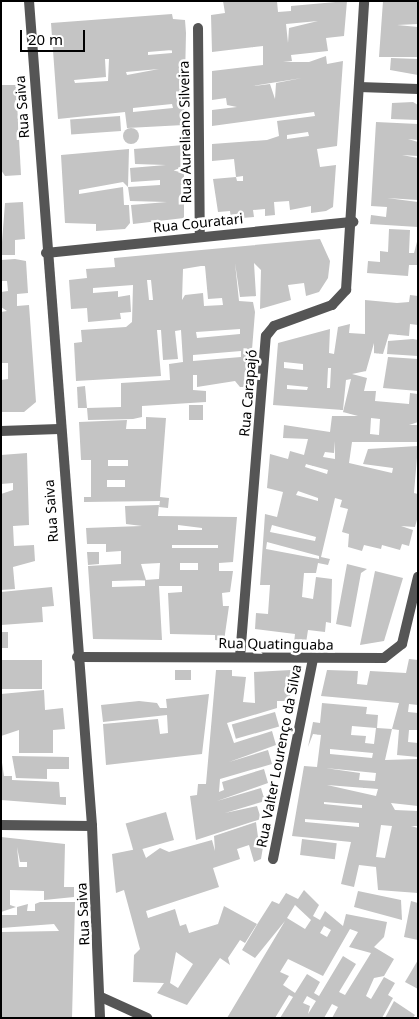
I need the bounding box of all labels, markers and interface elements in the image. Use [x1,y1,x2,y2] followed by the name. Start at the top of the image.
[22,20,88,52] scale bar
[28,29,63,49] text: 20 m
[175,61,195,203] street label: Rua Aureliano Silveira
[11,75,33,139] street label: Rua Saiva
[152,210,244,236] street label: Rua Couratari
[236,349,260,437] street label: Rua Carapajó
[40,479,62,543] street label: Rua Saiva
[218,635,334,653] street label: Rua Quatinguaba
[253,663,305,849] street label: Rua Valter Lourenço da Silva
[73,882,93,946] street label: Rua Saiva

